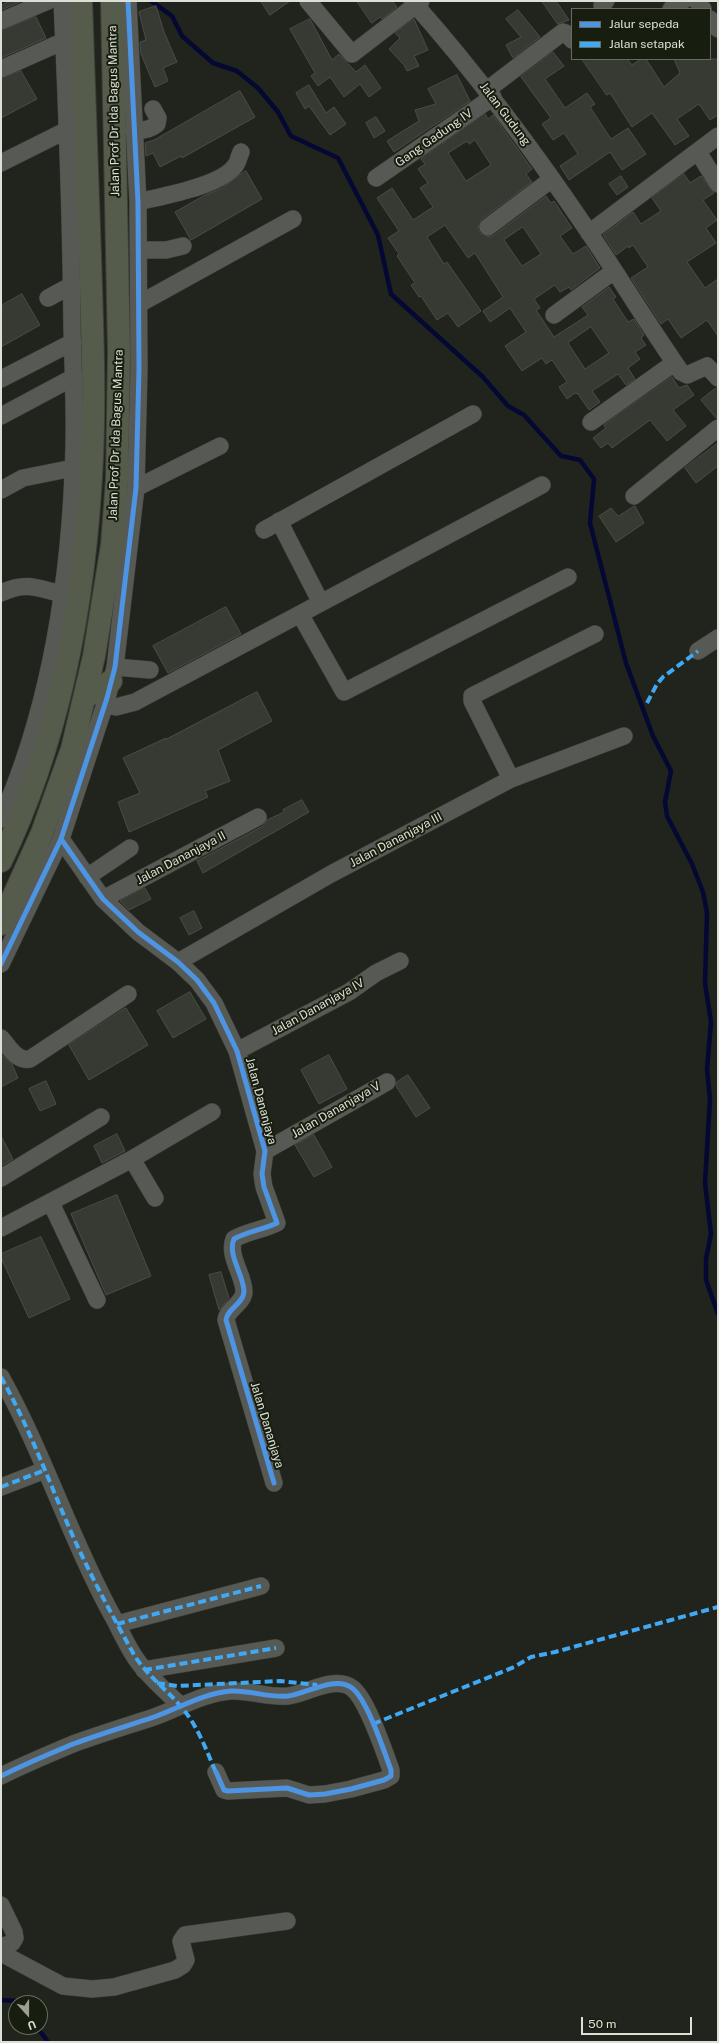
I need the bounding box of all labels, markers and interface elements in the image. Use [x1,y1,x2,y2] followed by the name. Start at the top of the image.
[571,8,711,60] legend
[609,17,679,31] text: Jalur sepeda
[105,25,123,197] street label: Jalan Prof Dr Ida Bagus Mantra
[609,37,685,51] text: Jalan setapak
[476,79,534,149] street label: Jalan Gudung
[393,106,475,170] street label: Gang Gadung IV
[106,349,126,521] street label: Jalan Prof Dr Ida Bagus Mantra
[347,810,445,870] street label: Jalan Dananjaya III
[134,828,228,888] street label: Jalan Dananjaya II
[269,976,367,1038] street label: Jalan Dananjaya IV
[242,1056,280,1146] street label: Jalan Dananjaya
[289,1079,383,1141] street label: Jalan Dananjaya V
[247,1380,287,1470] street label: Jalan Dananjaya
[8,1995,48,2035] north arrow
[583,2009,694,2035] scale bar
[588,2017,616,2031] text: 50 m
[26,2018,38,2032] text: U

